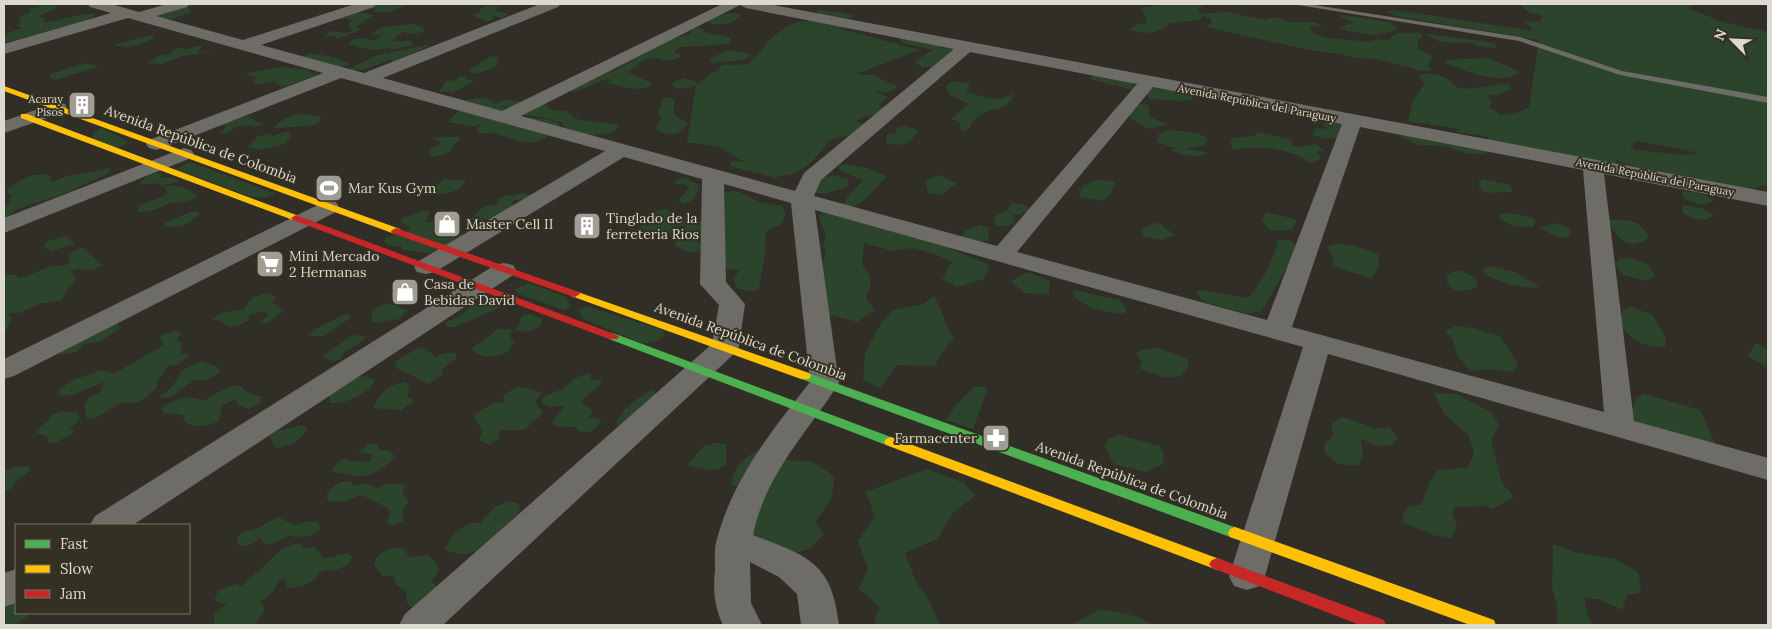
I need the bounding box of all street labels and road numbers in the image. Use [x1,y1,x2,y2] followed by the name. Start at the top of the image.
[1176,81,1338,125] street label: Avenida República del Paraguay
[101,100,300,187] street label: Avenida República de Colombia
[1574,155,1736,199] street label: Avenida República del Paraguay
[651,297,850,384] street label: Avenida República de Colombia
[1032,436,1231,523] street label: Avenida República de Colombia

